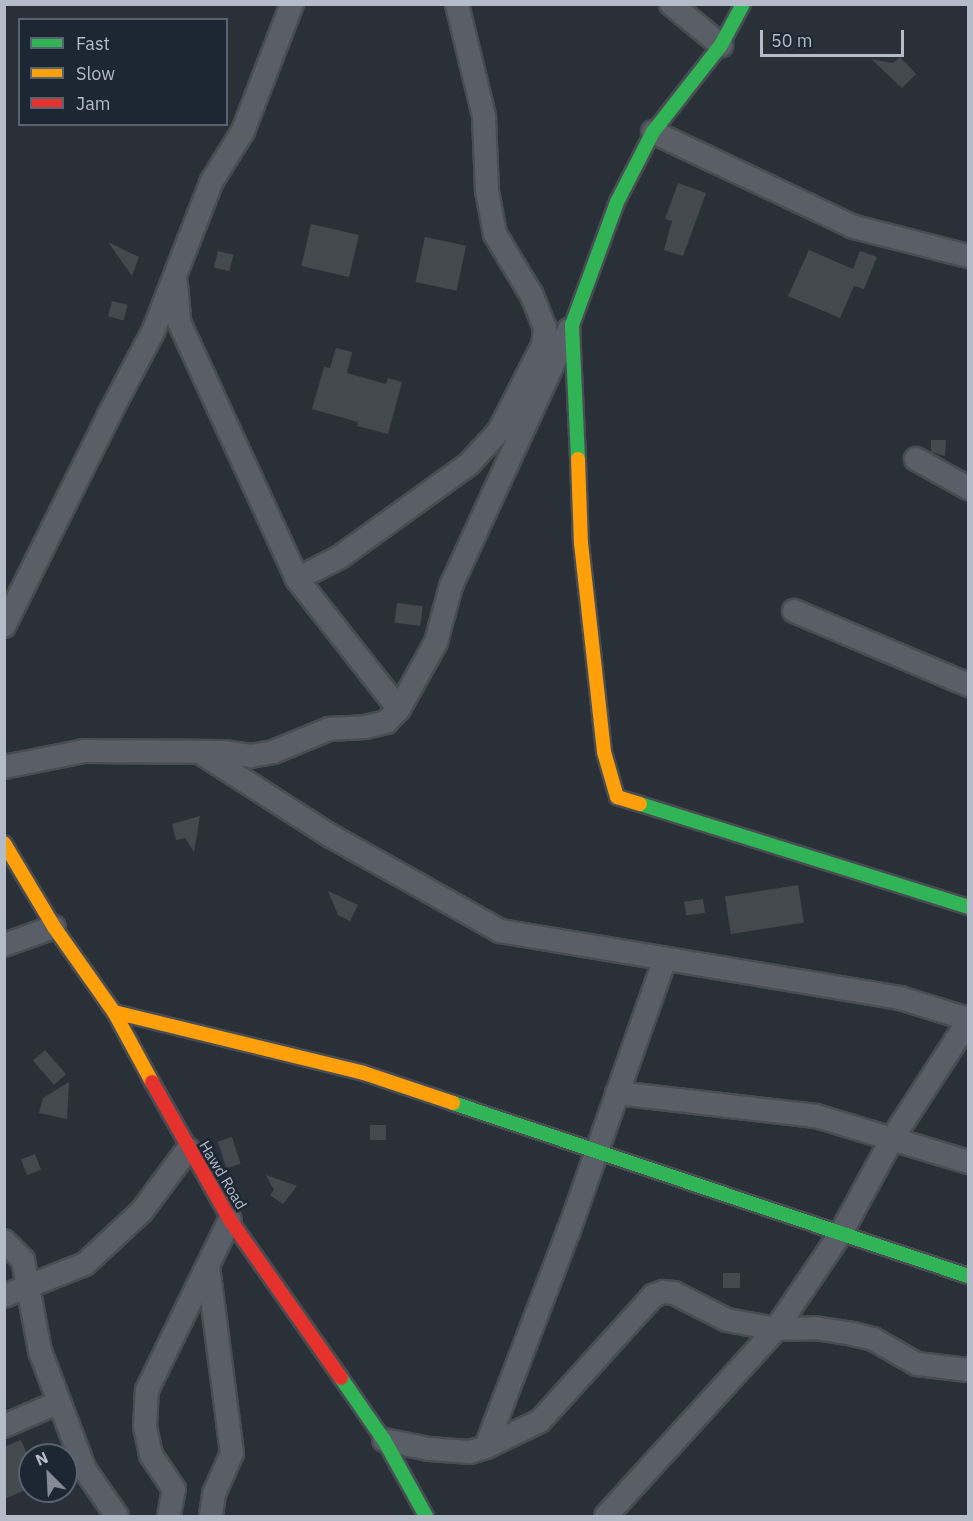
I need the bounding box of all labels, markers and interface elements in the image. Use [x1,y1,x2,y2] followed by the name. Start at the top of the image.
[18,18,228,126] legend
[763,18,907,56] scale bar
[771,29,813,52] text: 50 m
[76,32,110,55] text: Fast
[76,62,115,85] text: Slow
[76,92,111,115] text: Jam
[196,1137,250,1213] street label: Hawd Road
[18,1443,78,1503] north arrow
[32,1447,51,1470] text: N

